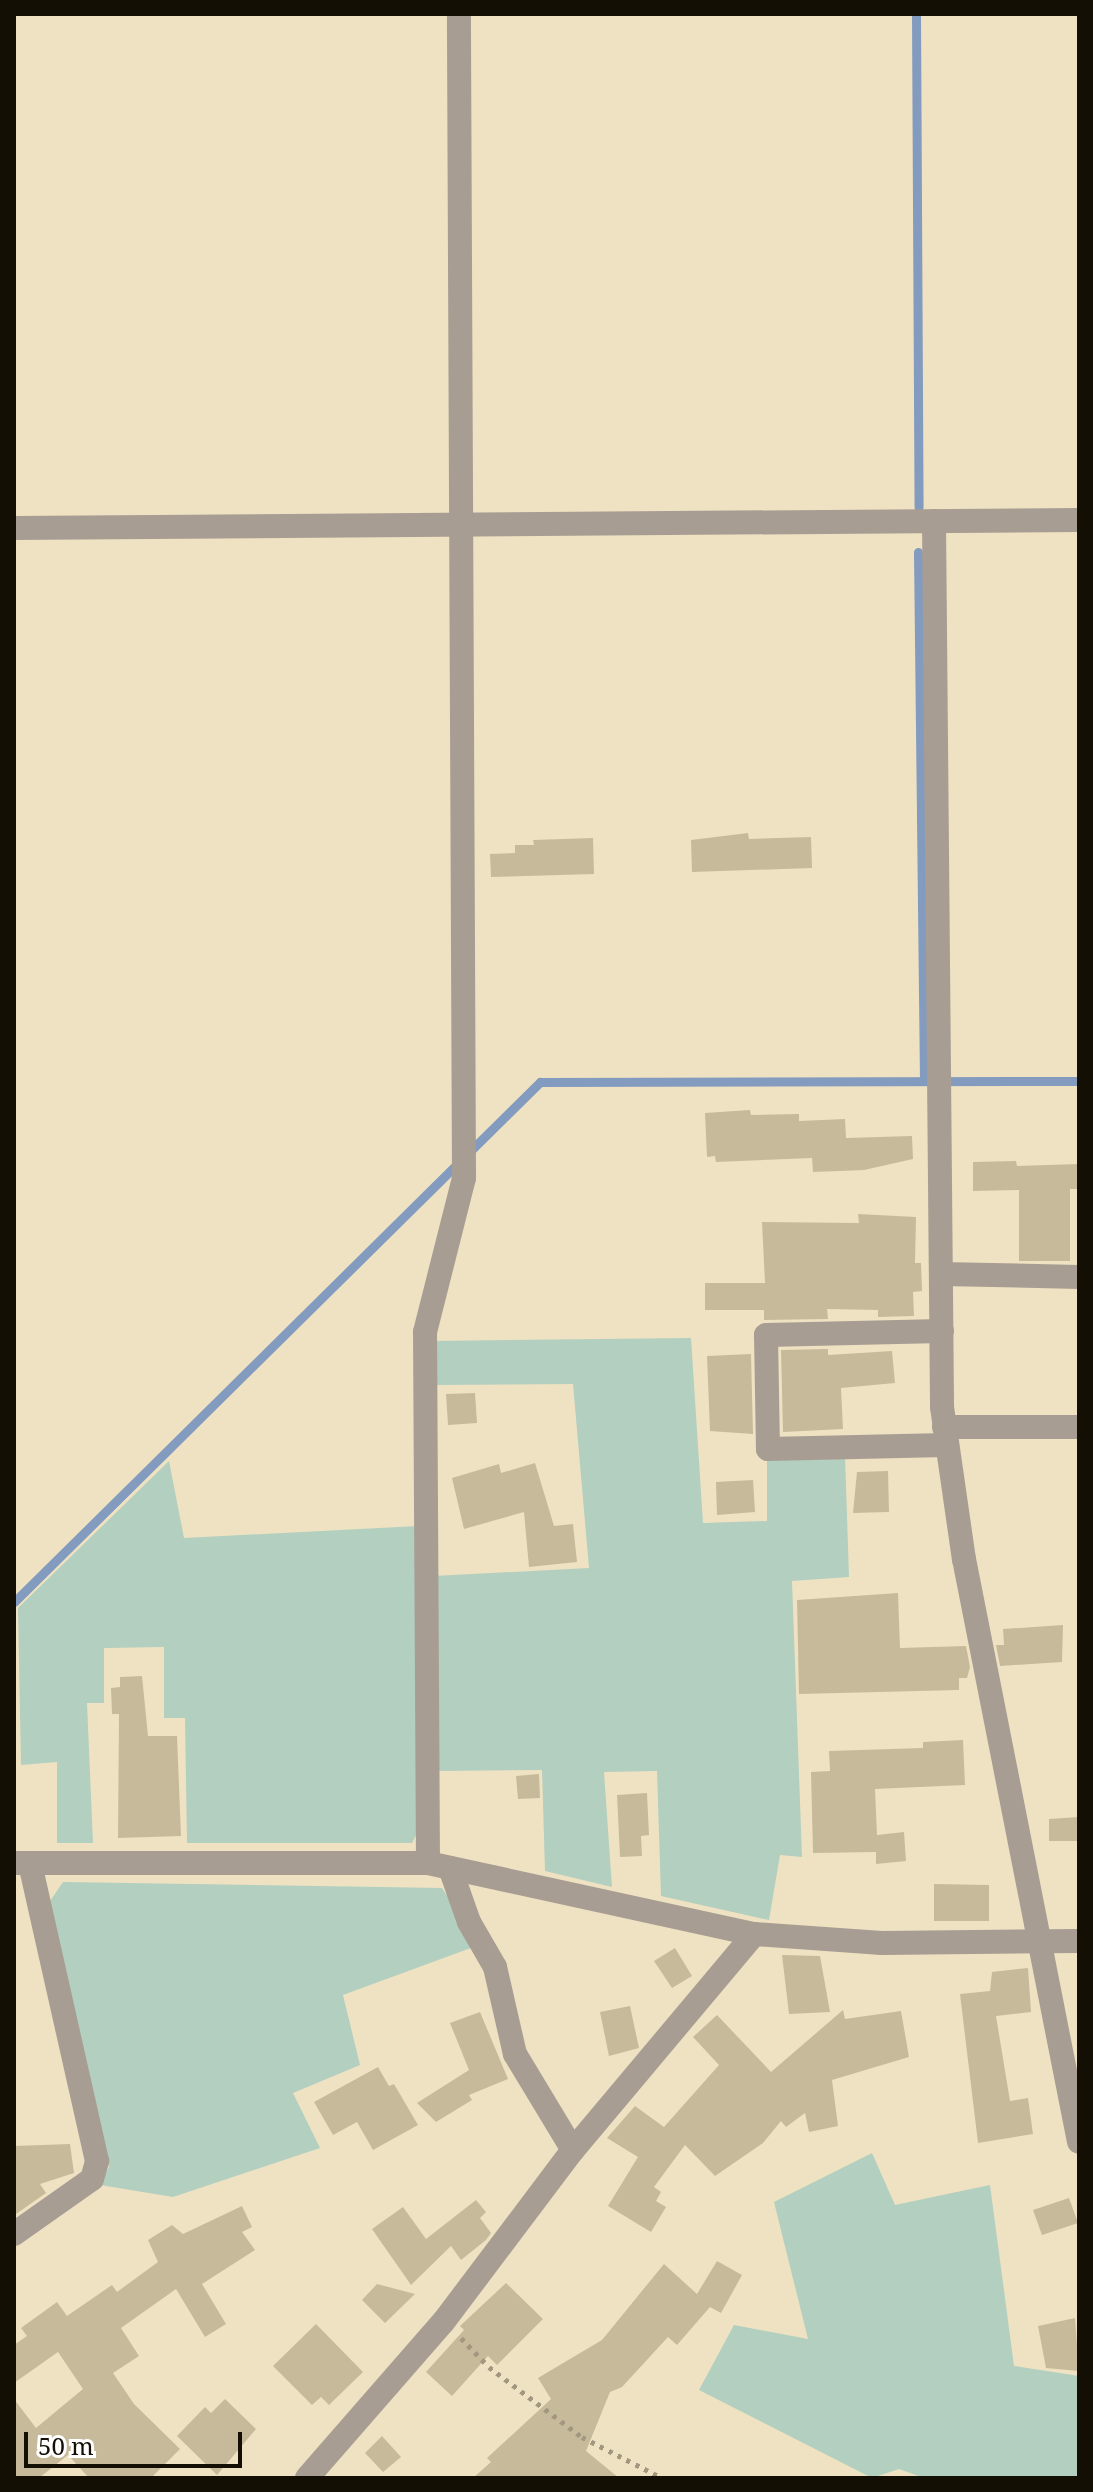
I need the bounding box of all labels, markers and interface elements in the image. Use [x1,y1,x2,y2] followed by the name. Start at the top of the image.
[28,2416,246,2466] scale bar
[38,2429,94,2462] text: 50 m

